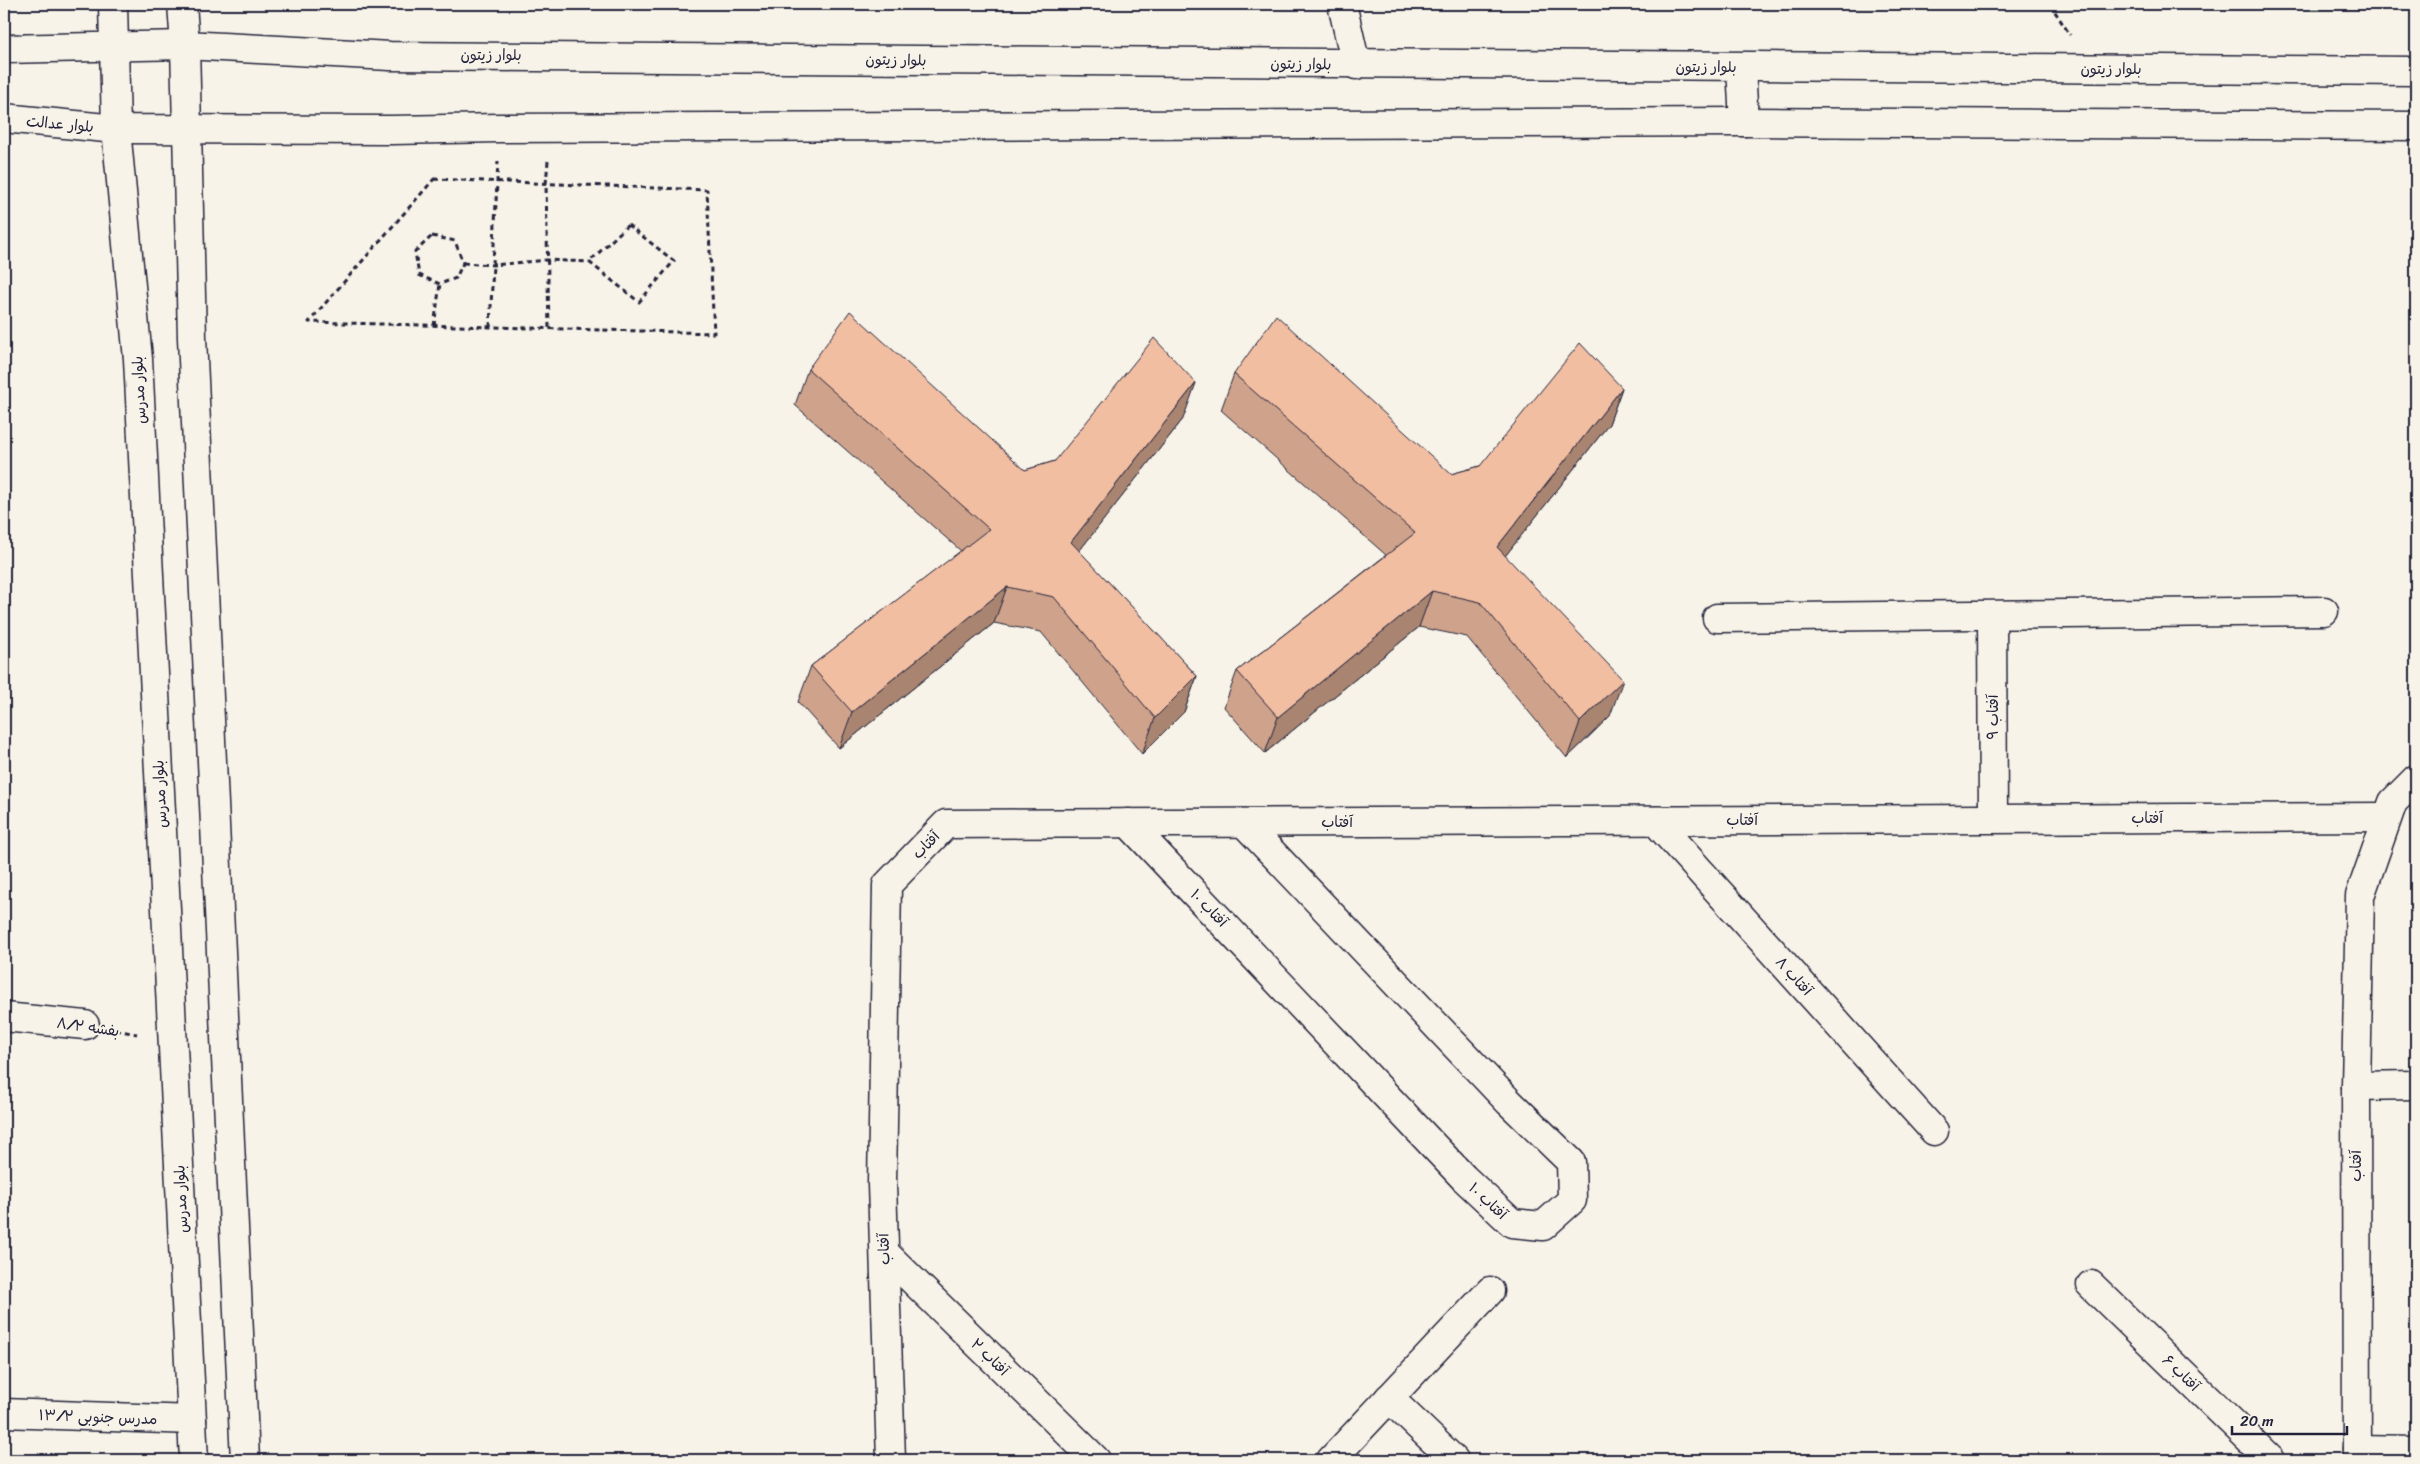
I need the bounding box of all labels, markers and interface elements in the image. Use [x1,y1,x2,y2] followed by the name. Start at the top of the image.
[460,42,522,68] street label: بلوار زیتون
[865,46,927,74] street label: بلوار زیتون
[1270,50,1332,78] street label: بلوار زیتون
[1675,54,1737,80] street label: بلوار زیتون
[2080,56,2142,82] street label: بلوار زیتون
[25,108,95,140] street label: بلوار عدالت
[124,355,154,425] street label: بلوار مدرس
[1980,693,2006,740] street label: آفتاب ۹
[145,759,175,829] street label: بلوار مدرس
[2131,805,2164,831] street label: آفتاب
[1726,807,1759,833] street label: آفتاب
[1321,809,1354,835] street label: آفتاب
[906,824,947,865] street label: آفتاب
[1184,882,1235,934] street label: آفتاب ۱۰
[1769,950,1820,1003] street label: آفتاب ۸
[55,1010,121,1044] street label: بفشه ۸/۲
[2343,1149,2369,1182] street label: آفتاب
[166,1164,196,1234] street label: بلوار مدرس
[1462,1176,1515,1227] street label: آفتاب ۱۰
[870,1231,898,1265] street label: آفتاب
[965,1332,1016,1383] street label: آفتاب ۲
[2156,1348,2207,1399] street label: آفتاب ۶
[38,1402,158,1432] street label: مدرس جنوبی ۱۳/۲
[2232,1404,2348,1436] scale bar
[2240,1408,2274,1434] text: 20 m

